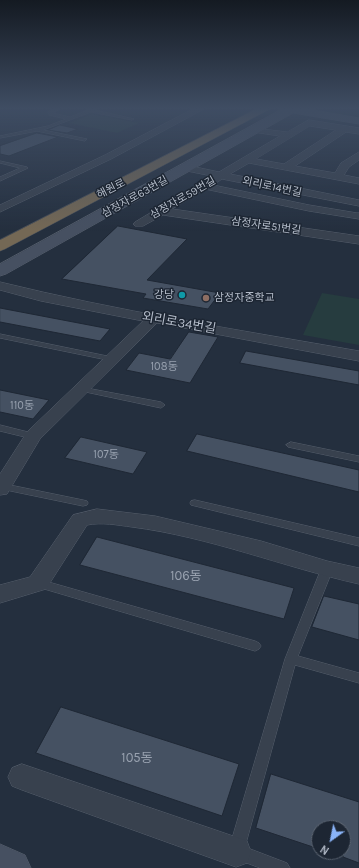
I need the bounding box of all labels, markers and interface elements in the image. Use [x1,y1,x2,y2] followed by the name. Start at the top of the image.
[100,173,170,221] street label: 삼정자로63번길
[148,174,218,222] street label: 삼정자로59번길
[241,174,303,200] street label: 외리로14번길
[94,176,128,202] street label: 해원로
[230,215,302,237] street label: 삼정자로51번길
[154,288,174,302] place label: 강당
[177,290,187,300] marker: 강당
[214,291,275,305] place label: 삼정자중학교
[201,293,211,303] marker: 삼정자중학교
[141,309,217,337] street label: 외리로34번길
[150,360,178,374] house number: 108동
[10,399,34,413] house number: 110동
[93,448,119,462] house number: 107동
[170,568,202,584] house number: 106동
[121,750,153,766] house number: 105동
[311,820,351,860] north arrow
[318,842,332,857] text: N

